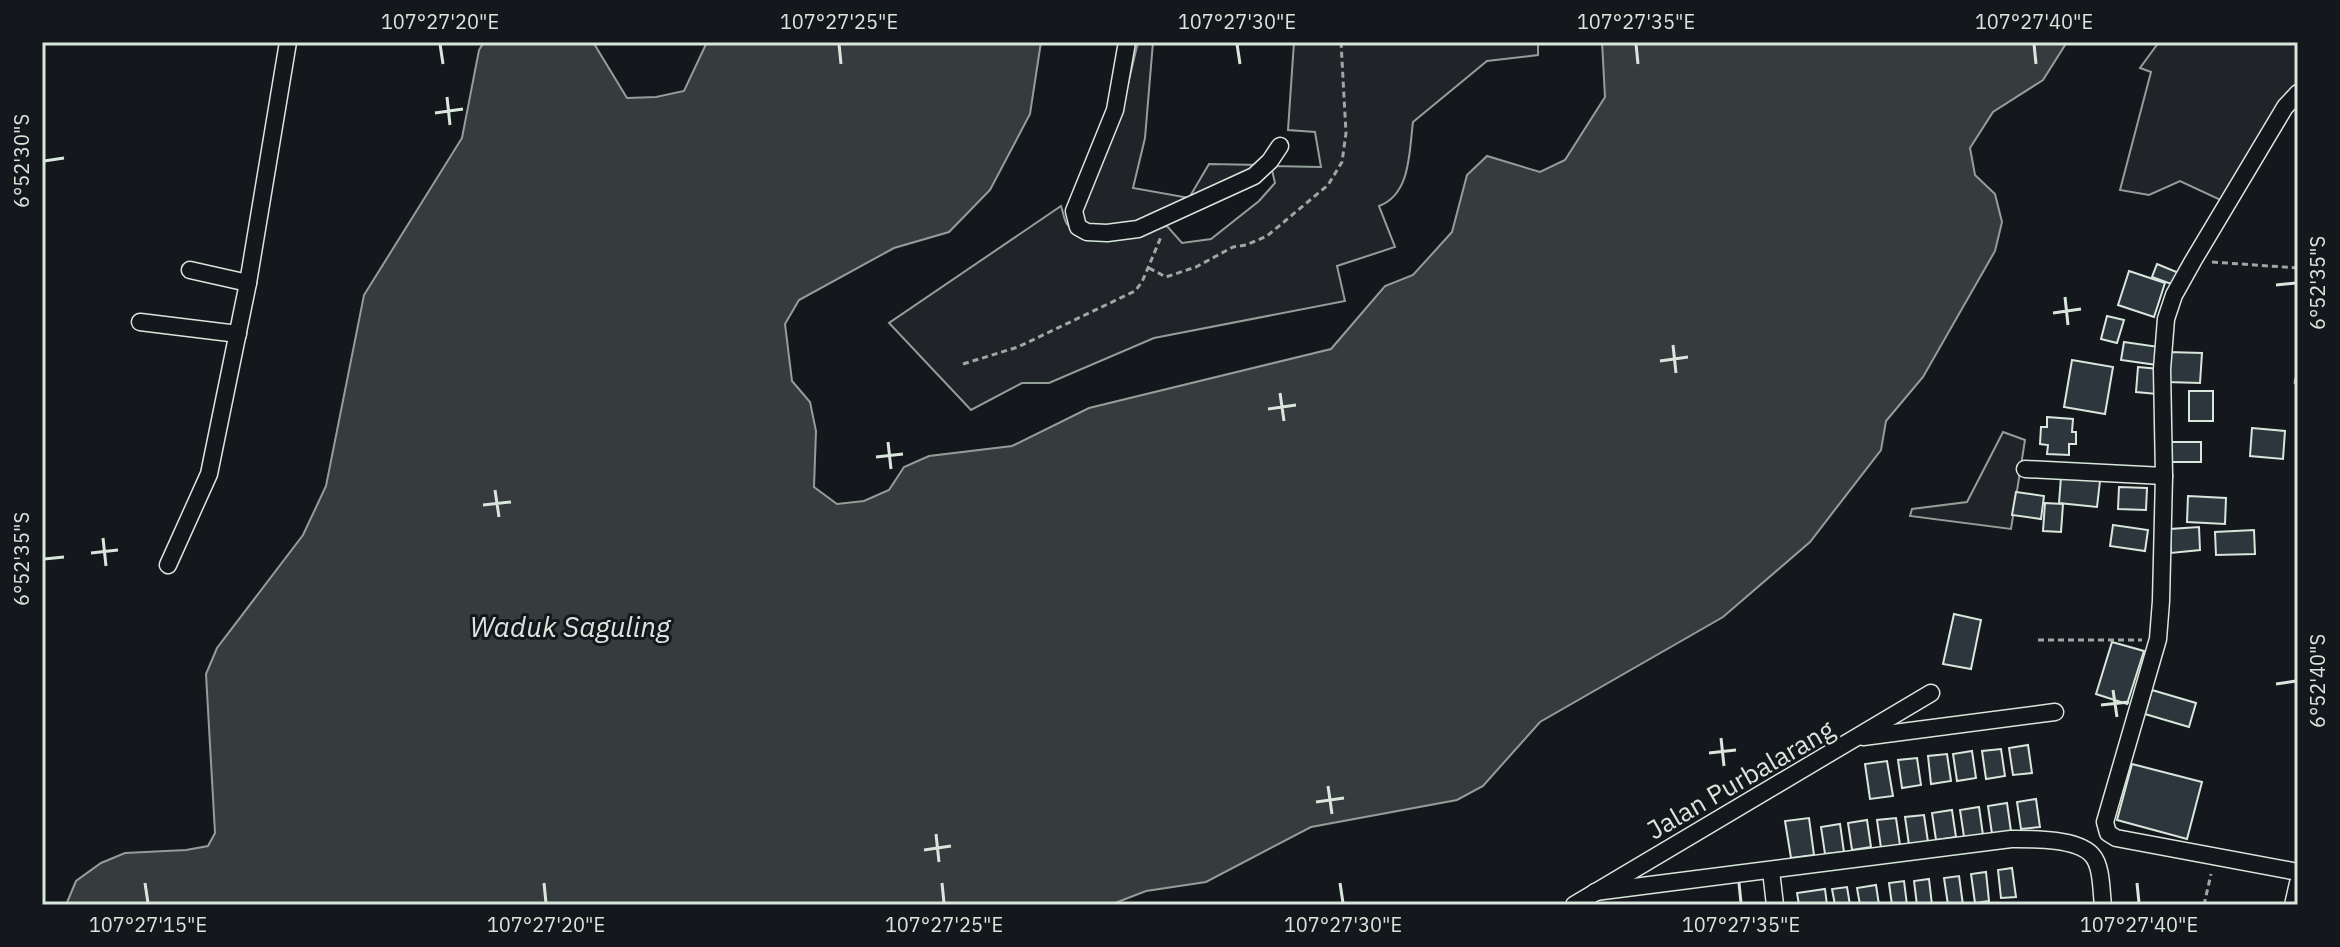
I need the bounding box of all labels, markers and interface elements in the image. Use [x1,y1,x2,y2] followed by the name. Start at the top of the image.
[381,8,499,35] text: 107°27'20"E
[780,8,898,35] text: 107°27'25"E
[1178,8,1296,35] text: 107°27'30"E
[1577,8,1695,35] text: 107°27'35"E
[1975,8,2093,35] text: 107°27'40"E
[8,114,35,208] text: 6°52'30"S
[2304,236,2331,330] text: 6°52'35"S
[8,512,35,606] text: 6°52'35"S
[470,608,672,645] water label: Waduk Saguling
[2304,634,2331,728] text: 6°52'40"S
[1640,711,1840,846] street label: Jalan Purbalarang
[89,911,207,938] text: 107°27'15"E
[487,911,605,938] text: 107°27'20"E
[885,911,1003,938] text: 107°27'25"E
[1284,911,1402,938] text: 107°27'30"E
[1682,911,1800,938] text: 107°27'35"E
[2080,911,2198,938] text: 107°27'40"E

